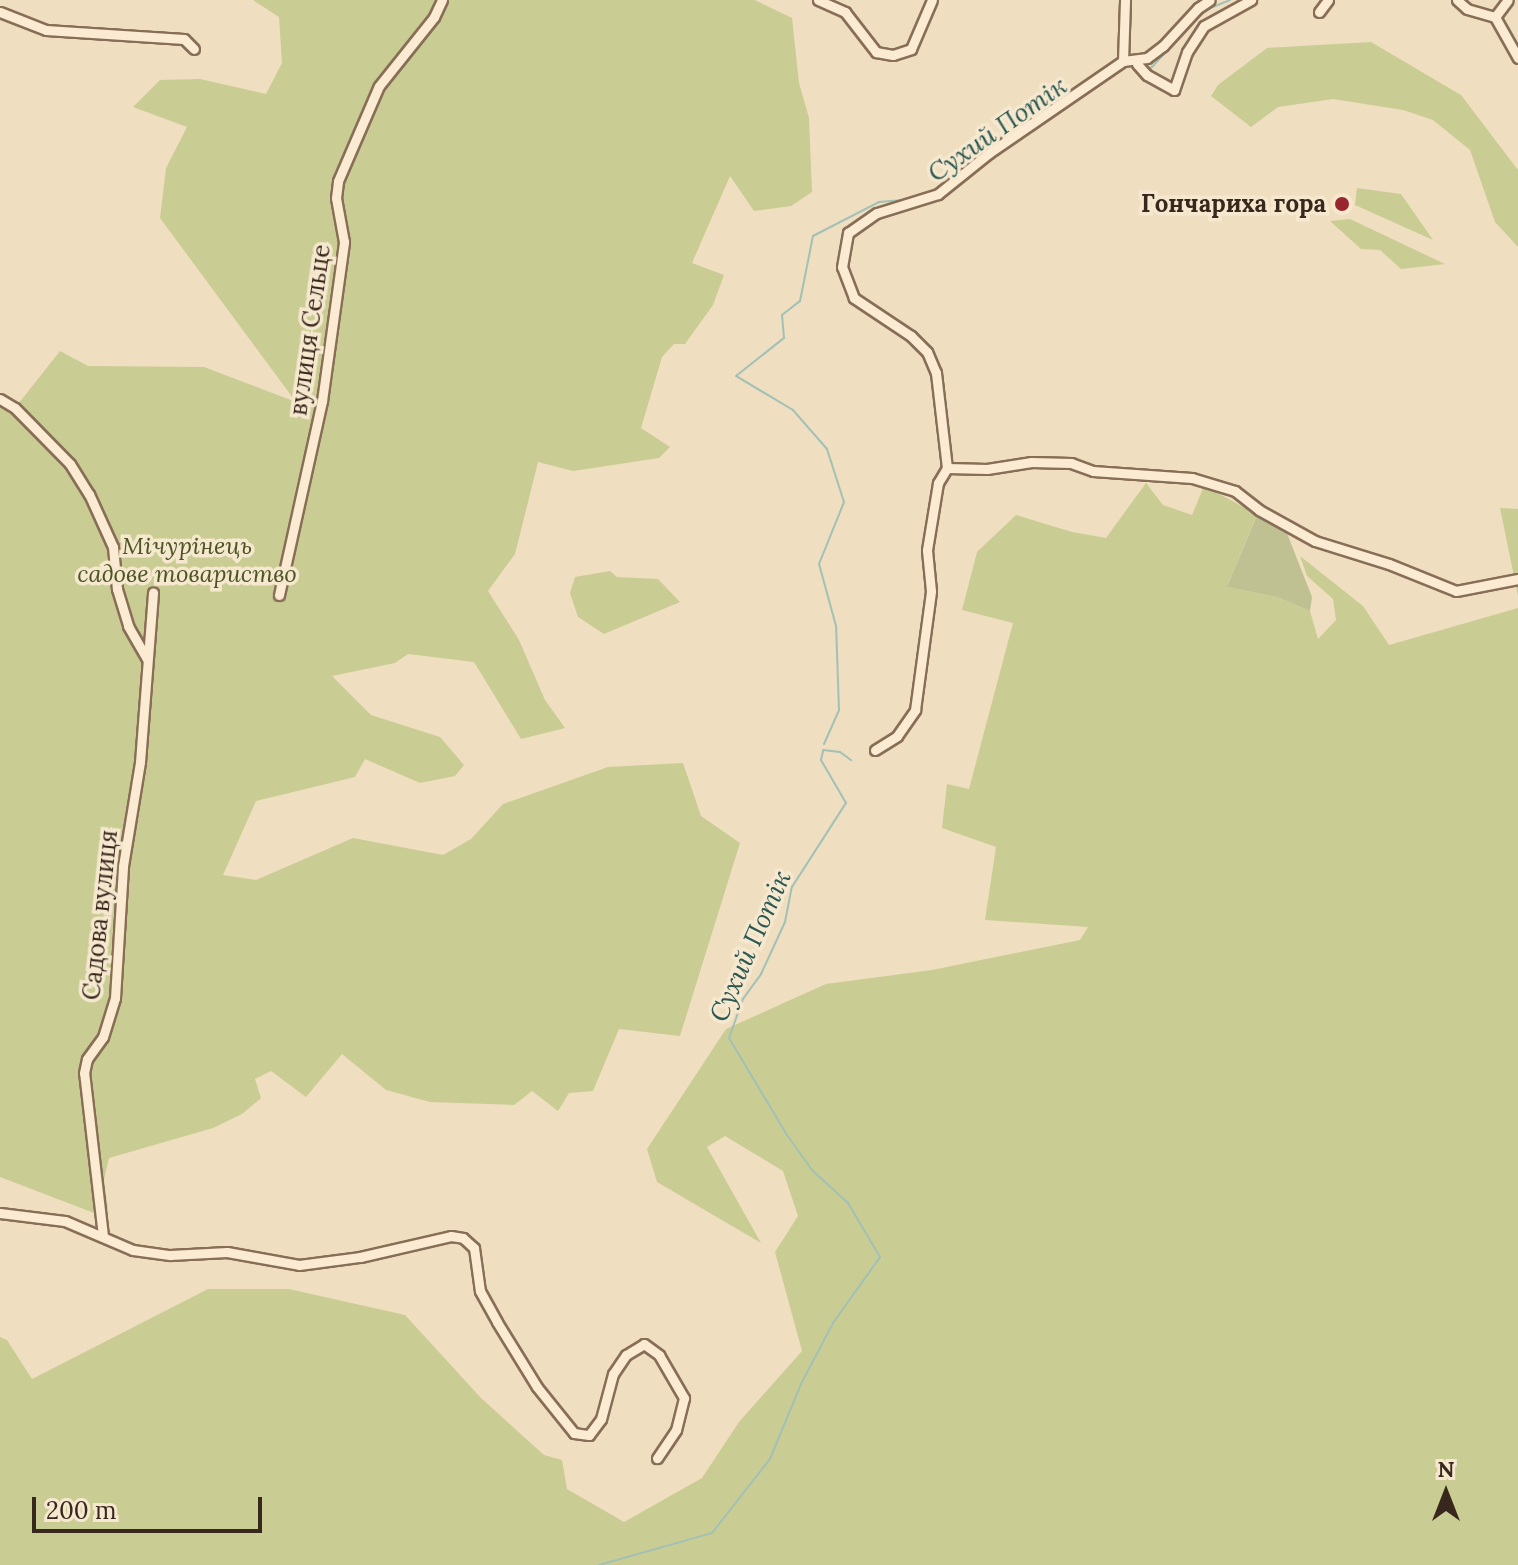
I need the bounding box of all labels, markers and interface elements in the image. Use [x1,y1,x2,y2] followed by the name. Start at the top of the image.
[922,70,1072,188] water label: Сухий Потік
[1141,190,1326,218] place label: Гончариха гора
[1333,195,1351,213] marker: Гончариха гора
[284,243,336,417] street label: вулиця Сельце
[77,532,297,588] park label: Мічурінець садове товариство
[77,829,123,1001] street label: Садова вулиця
[703,866,797,1026] water label: Сухий Потік
[1406,1453,1486,1533] north arrow
[1437,1455,1455,1483] text: N
[36,1481,266,1531] scale bar
[46,1495,116,1526] text: 200 m

